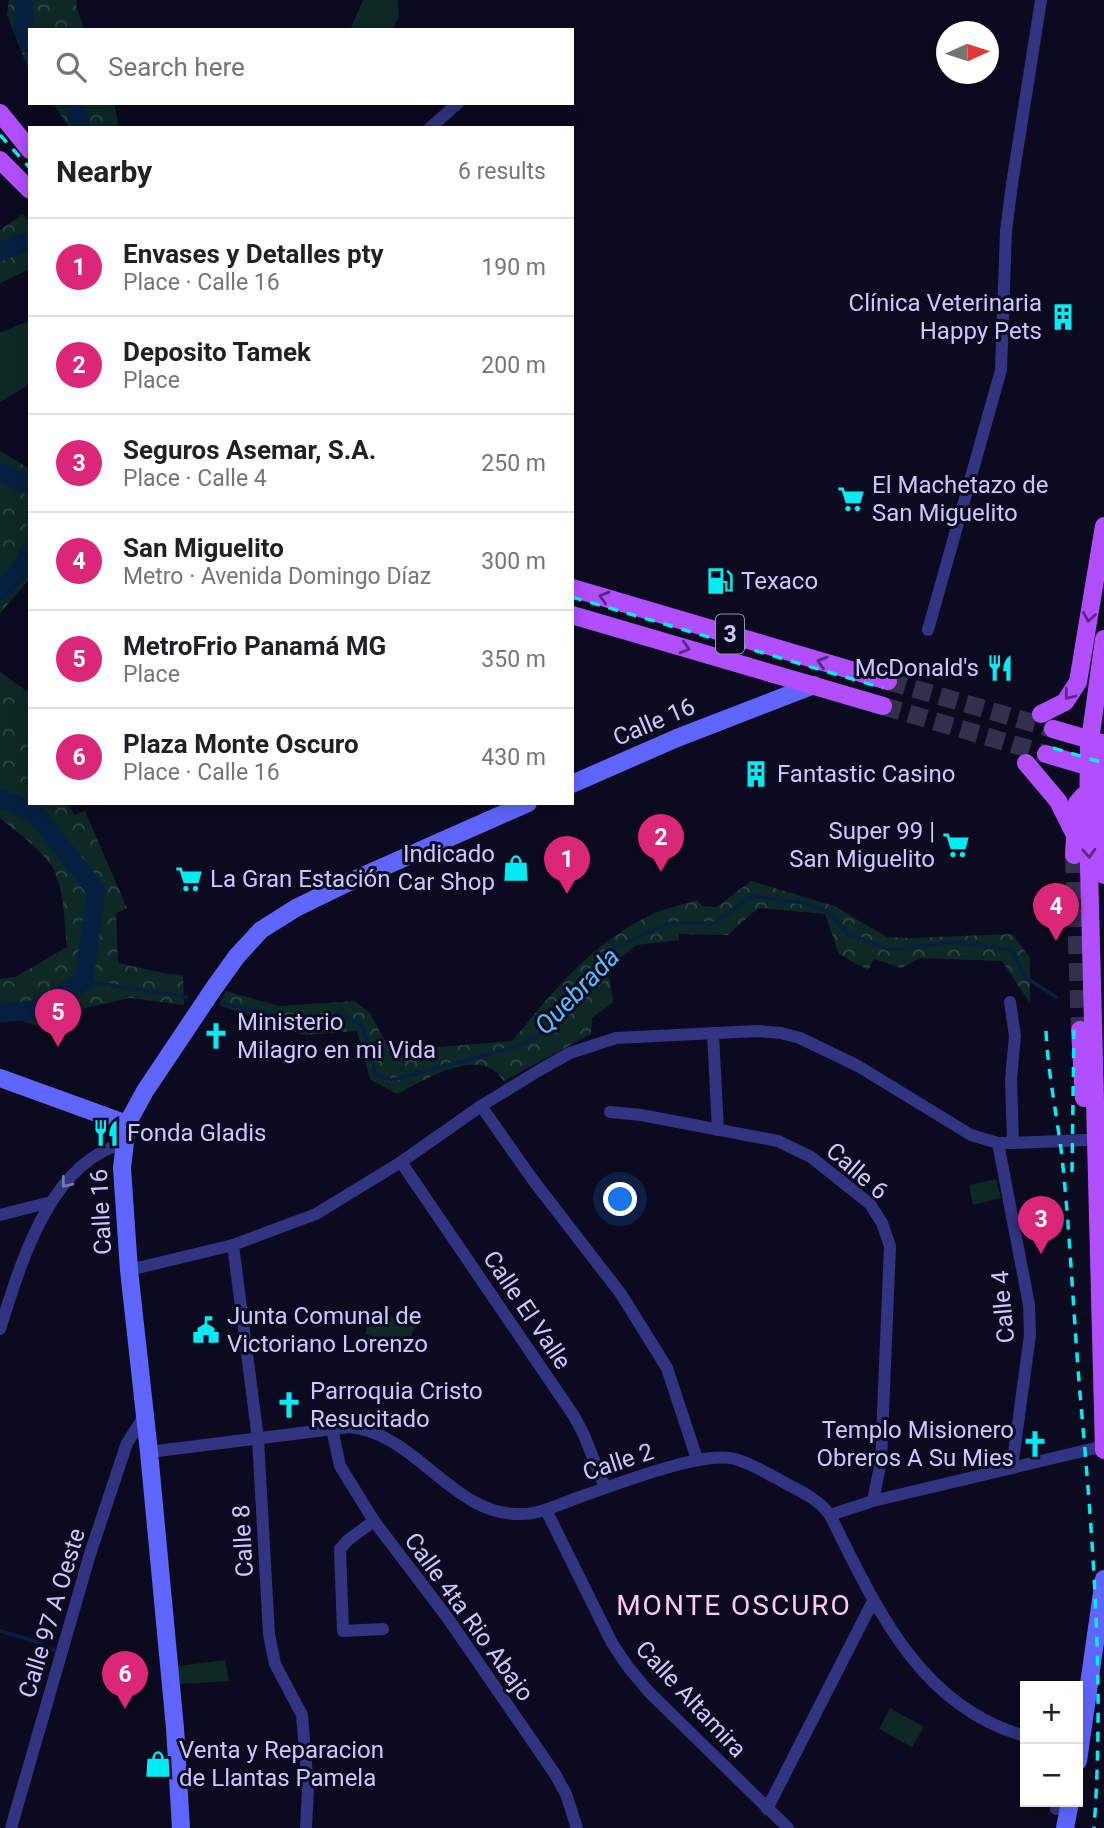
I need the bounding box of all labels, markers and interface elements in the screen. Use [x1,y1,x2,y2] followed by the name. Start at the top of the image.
[936,21,999,84] north arrow
[28,28,574,105] search box
[52,48,90,86] icon: search
[108,52,245,82] text: Search here
[56,154,152,189] text: Nearby
[458,158,546,185] text: 6 results
[123,239,384,269] text: Envases y Detalles pty
[72,254,86,281] text: 1
[481,254,546,281] text: 190 m
[123,269,280,296] text: Place · Calle 16
[849,289,1042,345] place label: Clínica Veterinaria Happy Pets
[1048,302,1078,332] building icon: Clínica Veterinaria Happy Pets
[123,337,311,367] text: Deposito Tamek
[72,352,86,379] text: 2
[481,352,546,379] text: 200 m
[123,367,180,394] text: Place
[123,435,376,465] text: Seguros Asemar, S.A.
[72,450,86,477] text: 3
[481,450,546,477] text: 250 m
[123,465,267,492] text: Place · Calle 4
[872,471,1048,527] place label: El Machetazo de San Miguelito
[836,484,866,514] supermarket icon: El Machetazo de San Miguelito
[123,533,284,563] text: San Miguelito
[72,548,86,575] text: 4
[481,548,546,575] text: 300 m
[123,563,431,590] text: Metro · Avenida Domingo Díaz
[705,566,735,596] fuel station icon: Texaco
[741,567,818,595] place label: Texaco
[598,591,610,606] one-way arrow
[1082,611,1097,623] one-way arrow
[716,614,744,654] road number: 3
[123,631,386,661] text: MetroFrio Panamá MG
[679,639,691,654] one-way arrow
[72,646,86,673] text: 5
[481,646,546,673] text: 350 m
[985,653,1015,683] restaurant icon: McDonald's
[855,654,979,682] place label: McDonald's
[817,655,829,670] one-way arrow
[123,661,180,688] text: Place
[1064,688,1077,700] one-way arrow
[609,692,699,752] street label: Calle 16
[123,729,359,759] text: Plaza Monte Oscuro
[72,744,86,771] text: 6
[481,744,546,771] text: 430 m
[123,759,280,786] text: Place · Calle 16
[741,759,771,789] building icon: Fantastic Casino
[777,760,956,788] place label: Fantastic Casino
[638,814,684,872] pin: 2
[789,817,935,873] place label: Super 99 | San Miguelito
[941,830,971,860] supermarket icon: Super 99 | San Miguelito
[544,836,590,894] pin: 1
[398,840,495,896] place label: Indicado Car Shop
[1081,848,1096,859] one-way arrow
[501,853,531,883] shop icon: Indicado Car Shop
[174,864,204,894] supermarket icon: La Gran Estación
[210,865,390,893] place label: La Gran Estación
[1033,883,1079,941] pin: 4
[529,942,625,1040] water label: Quebrada
[35,989,81,1047] pin: 5
[237,1008,436,1064] place label: Ministerio Milagro en mi Vida
[201,1021,231,1051] church icon: Ministerio Milagro en mi Vida
[91,1118,121,1148] restaurant icon: Fonda Gladis
[127,1119,267,1147] place label: Fonda Gladis
[820,1137,894,1205] street label: Calle 6
[85,1168,117,1256] street label: Calle 16
[61,1176,74,1188] one-way arrow
[603,1182,637,1216] your location
[1018,1196,1064,1254] pin: 3
[477,1246,577,1374] street label: Calle El Valle
[986,1270,1020,1344] street label: Calle 4
[227,1302,428,1358] place label: Junta Comunal de Victoriano Lorenzo
[191,1315,221,1345] public building icon: Junta Comunal de Victoriano Lorenzo
[310,1377,483,1433] place label: Parroquia Cristo Resucitado
[274,1390,304,1420] church icon: Parroquia Cristo Resucitado
[817,1416,1014,1472] place label: Templo Misionero Obreros A Su Mies
[1020,1429,1050,1459] church icon: Templo Misionero Obreros A Su Mies
[579,1437,657,1487] street label: Calle 2
[227,1504,259,1578] street label: Calle 8
[13,1525,91,1701] street label: Calle 97 A Oeste
[399,1527,539,1707] street label: Calle 4ta Rio Abajo
[616,1589,852,1622] district label: MONTE OSCURO
[630,1635,752,1763] street label: Calle Altamira
[102,1651,148,1709] pin: 6
[1020,1681,1083,1807] map controls
[1020,1681,1083,1744] button: +
[179,1736,384,1792] place label: Venta y Reparacion de Llantas Pamela
[1020,1744,1083,1807] button: −
[143,1749,173,1779] shop icon: Venta y Reparacion de Llantas Pamela

